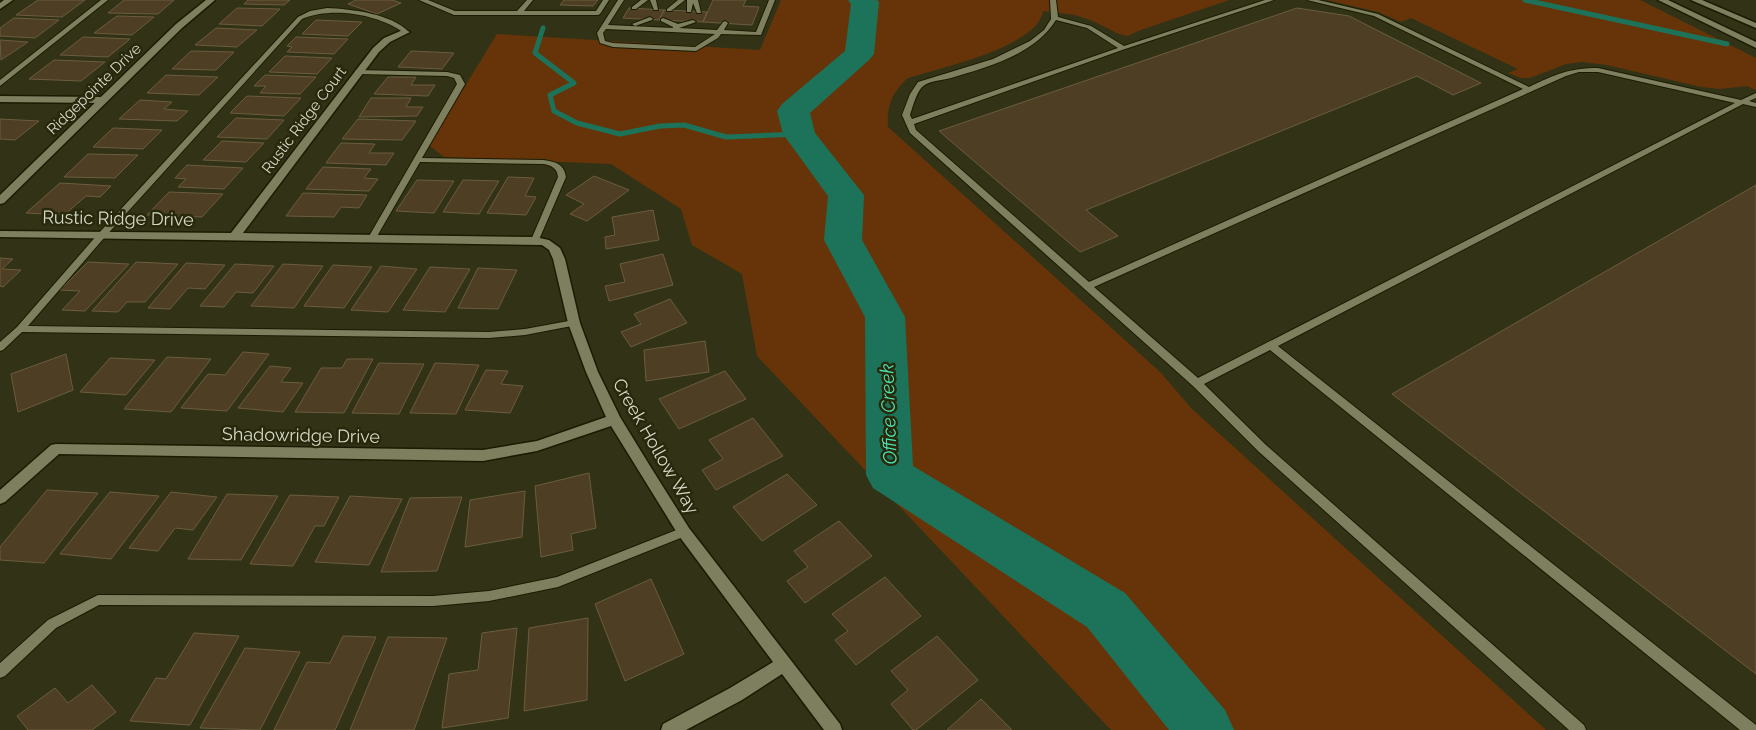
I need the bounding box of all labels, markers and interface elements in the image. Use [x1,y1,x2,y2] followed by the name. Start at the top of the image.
[43,39,145,138] street label: Ridgepointe Drive
[258,63,350,177] street label: Rustic Ridge Court
[42,206,194,230] street label: Rustic Ridge Drive
[875,363,901,465] water label: Office Creek
[609,375,703,518] street label: Creek Hollow Way
[222,423,381,447] street label: Shadowridge Drive

